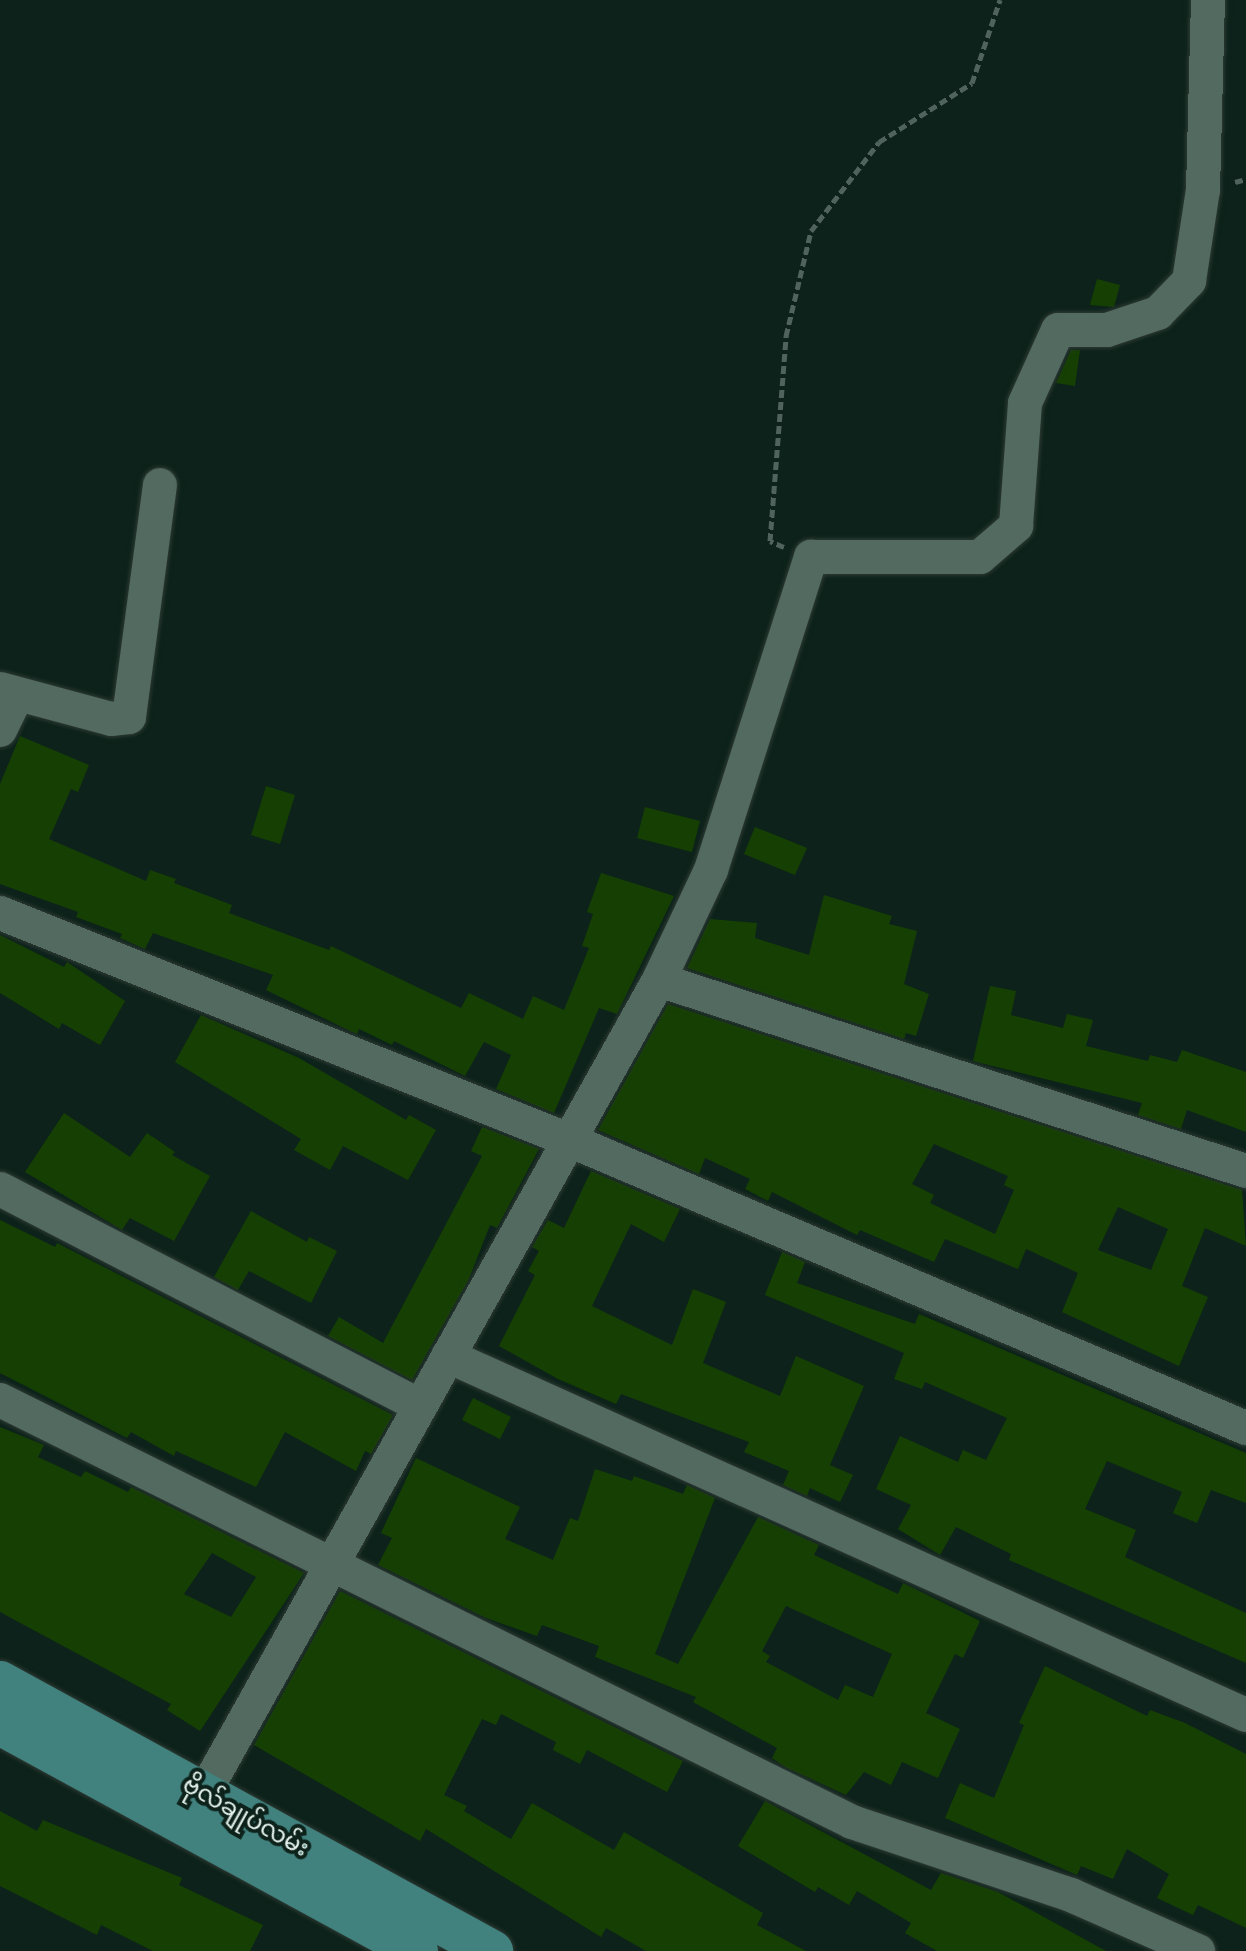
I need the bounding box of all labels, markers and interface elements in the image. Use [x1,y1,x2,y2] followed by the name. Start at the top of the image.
[178,1770,314,1862] street label: ဗိုလ်ချုပ်လမ်း

